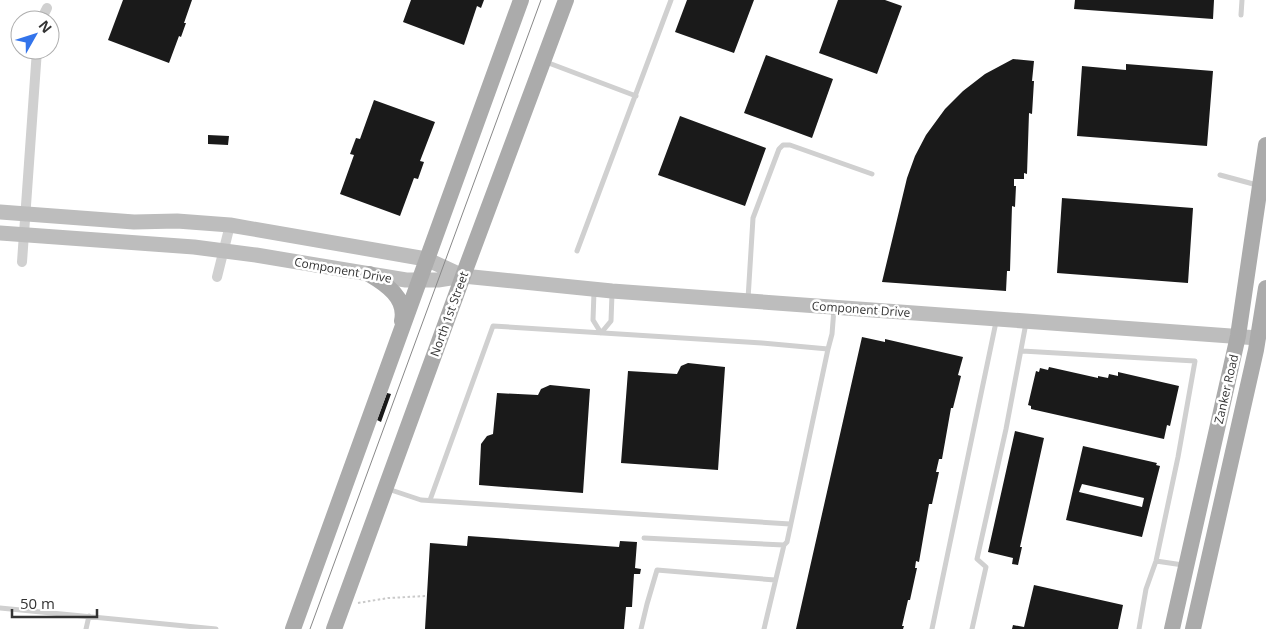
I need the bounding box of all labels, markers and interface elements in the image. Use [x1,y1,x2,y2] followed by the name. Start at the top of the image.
[10,10,60,60] north arrow
[35,16,56,37] text: N
[293,253,393,287] street label: Component Drive
[426,269,472,359] street label: North 1st Street
[811,297,911,321] street label: Component Drive
[1210,353,1242,425] street label: Zanker Road
[12,586,98,618] scale bar
[20,593,55,613] text: 50 m

